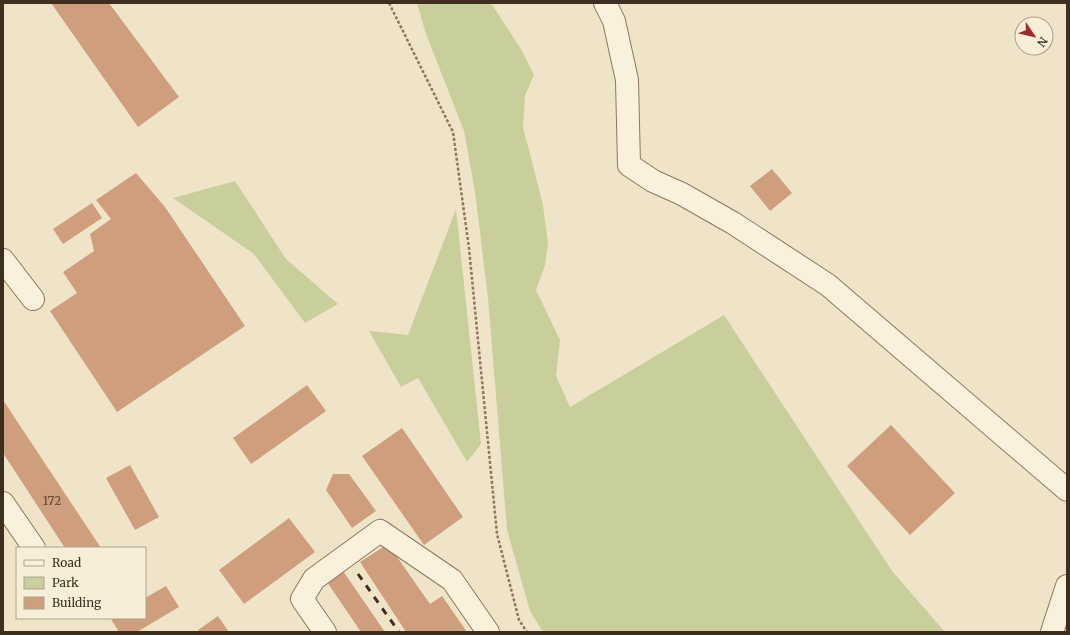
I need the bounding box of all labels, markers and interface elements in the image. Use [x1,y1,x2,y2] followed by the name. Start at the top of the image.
[1014,16,1054,56] north arrow
[1034,34,1050,50] text: N
[43,493,61,508] house number: 172
[16,547,146,619] legend
[52,555,81,570] text: Road
[52,575,79,590] text: Park
[52,595,102,610] text: Building

